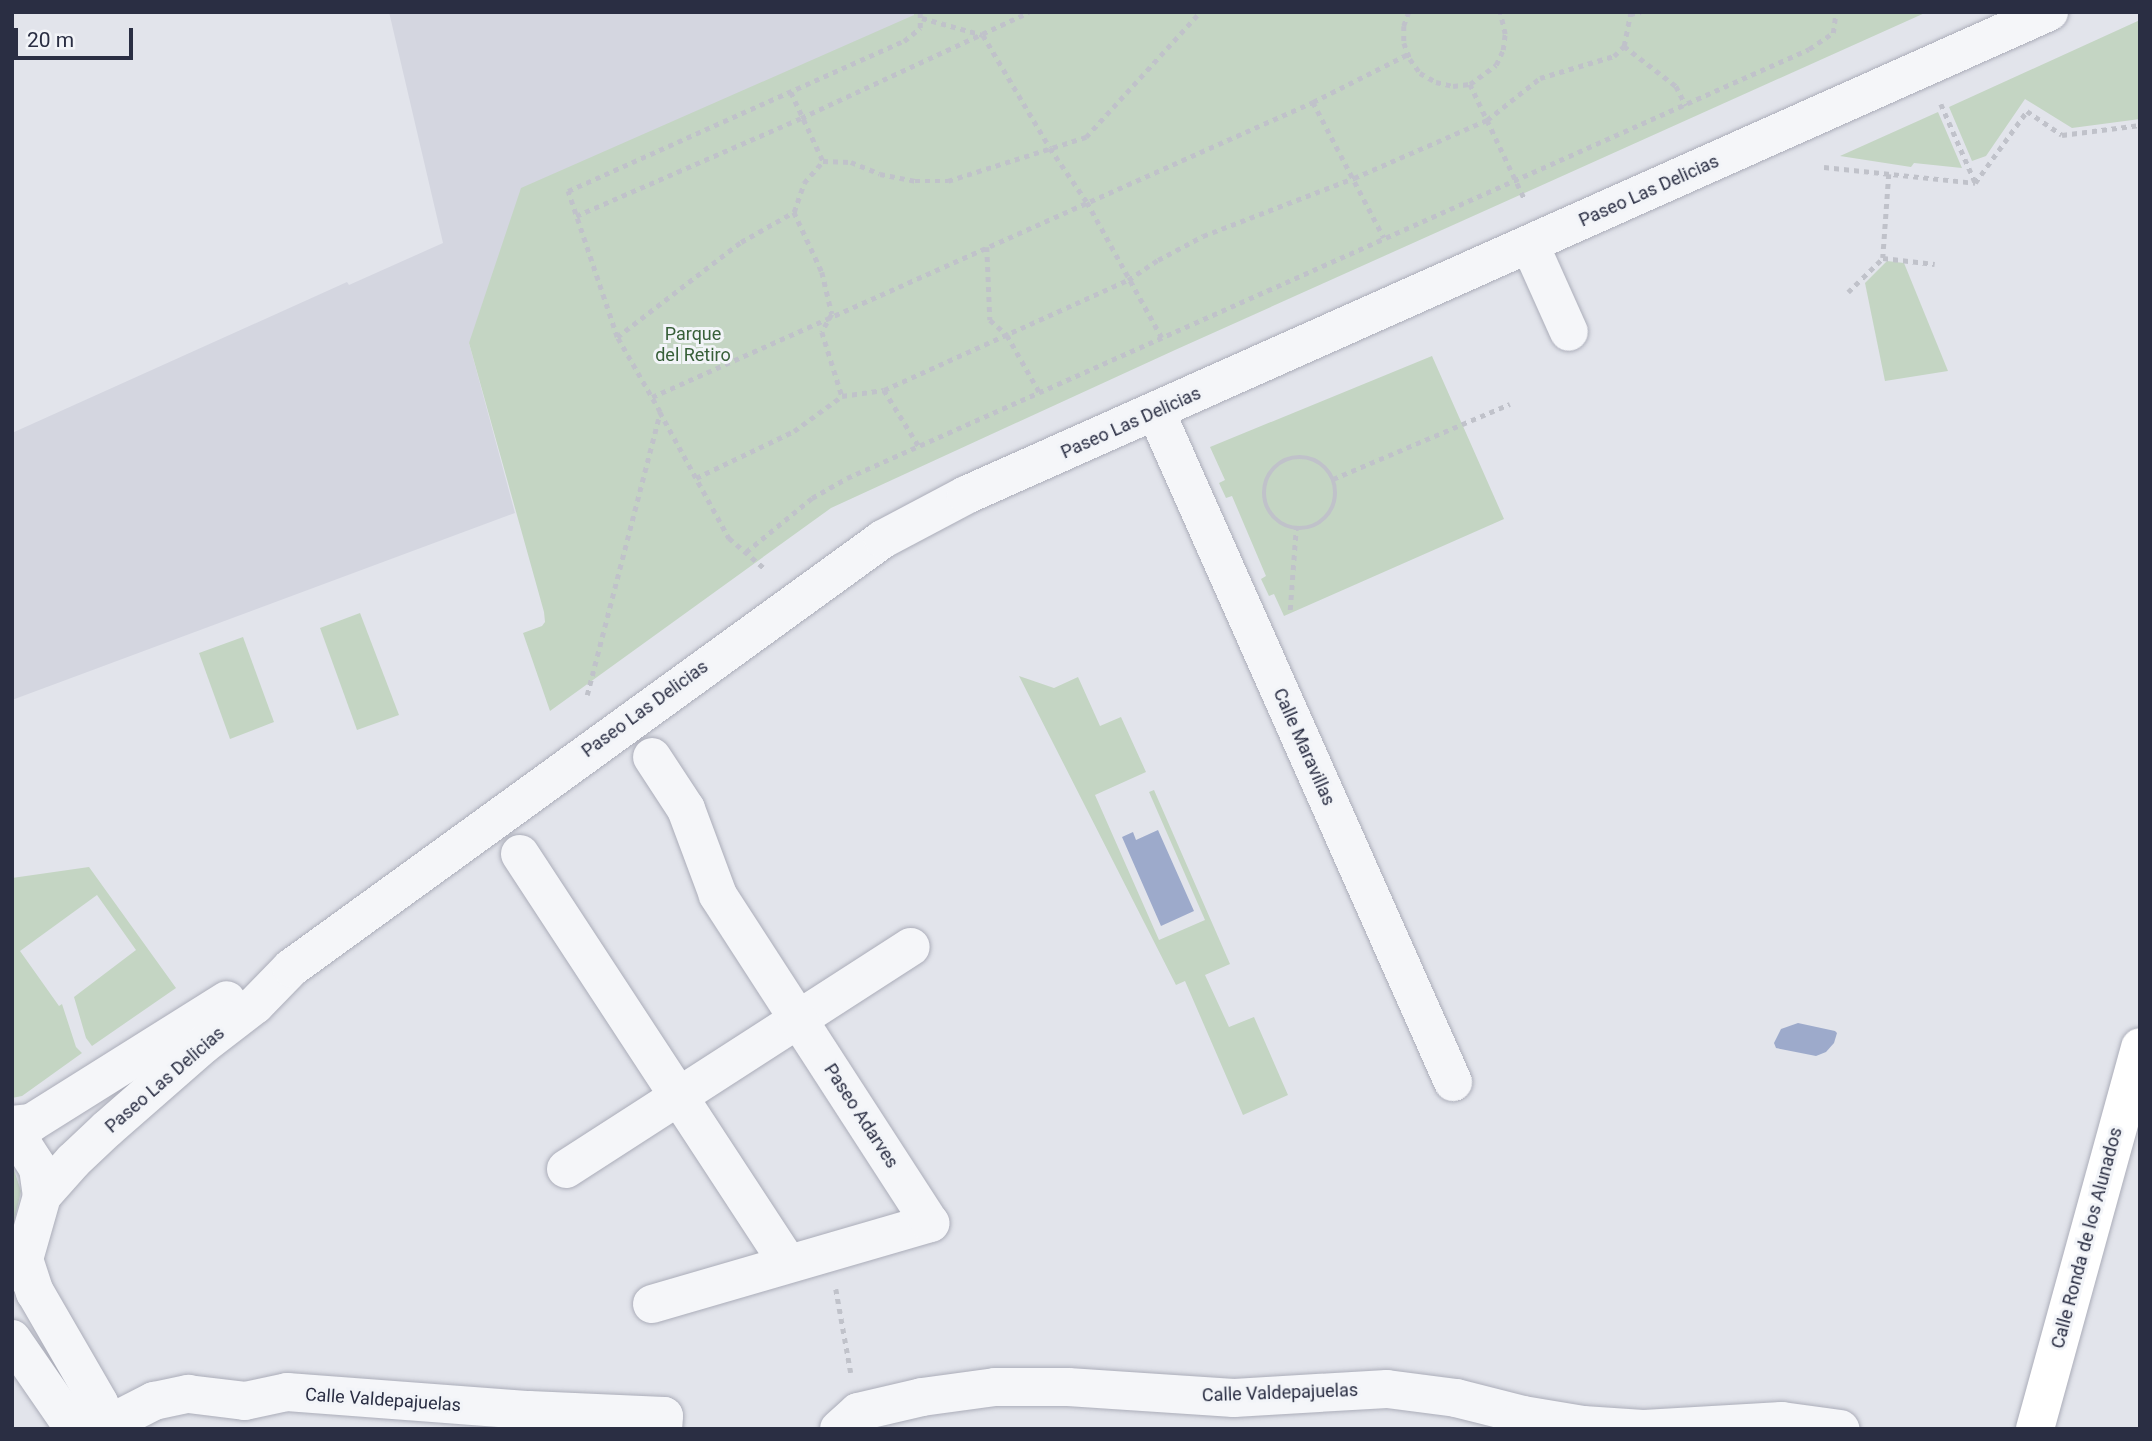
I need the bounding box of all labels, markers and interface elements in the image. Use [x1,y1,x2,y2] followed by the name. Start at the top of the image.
[18,14,136,58] scale bar
[27,28,74,52] text: 20 m
[1576,150,1722,232] street label: Paseo Las Delicias
[655,324,731,366] park label: Parque del Retiro
[1058,382,1204,464] street label: Paseo Las Delicias
[578,656,712,762] street label: Paseo Las Delicias
[1268,685,1340,809] street label: Calle Maravillas
[101,1022,229,1138] street label: Paseo Las Delicias
[819,1060,903,1172] street label: Paseo Adarves
[2047,1125,2127,1351] street label: Calle Ronda de los Alunados
[1202,1379,1358,1407] street label: Calle Valdepajuelas
[304,1384,462,1416] street label: Calle Valdepajuelas

